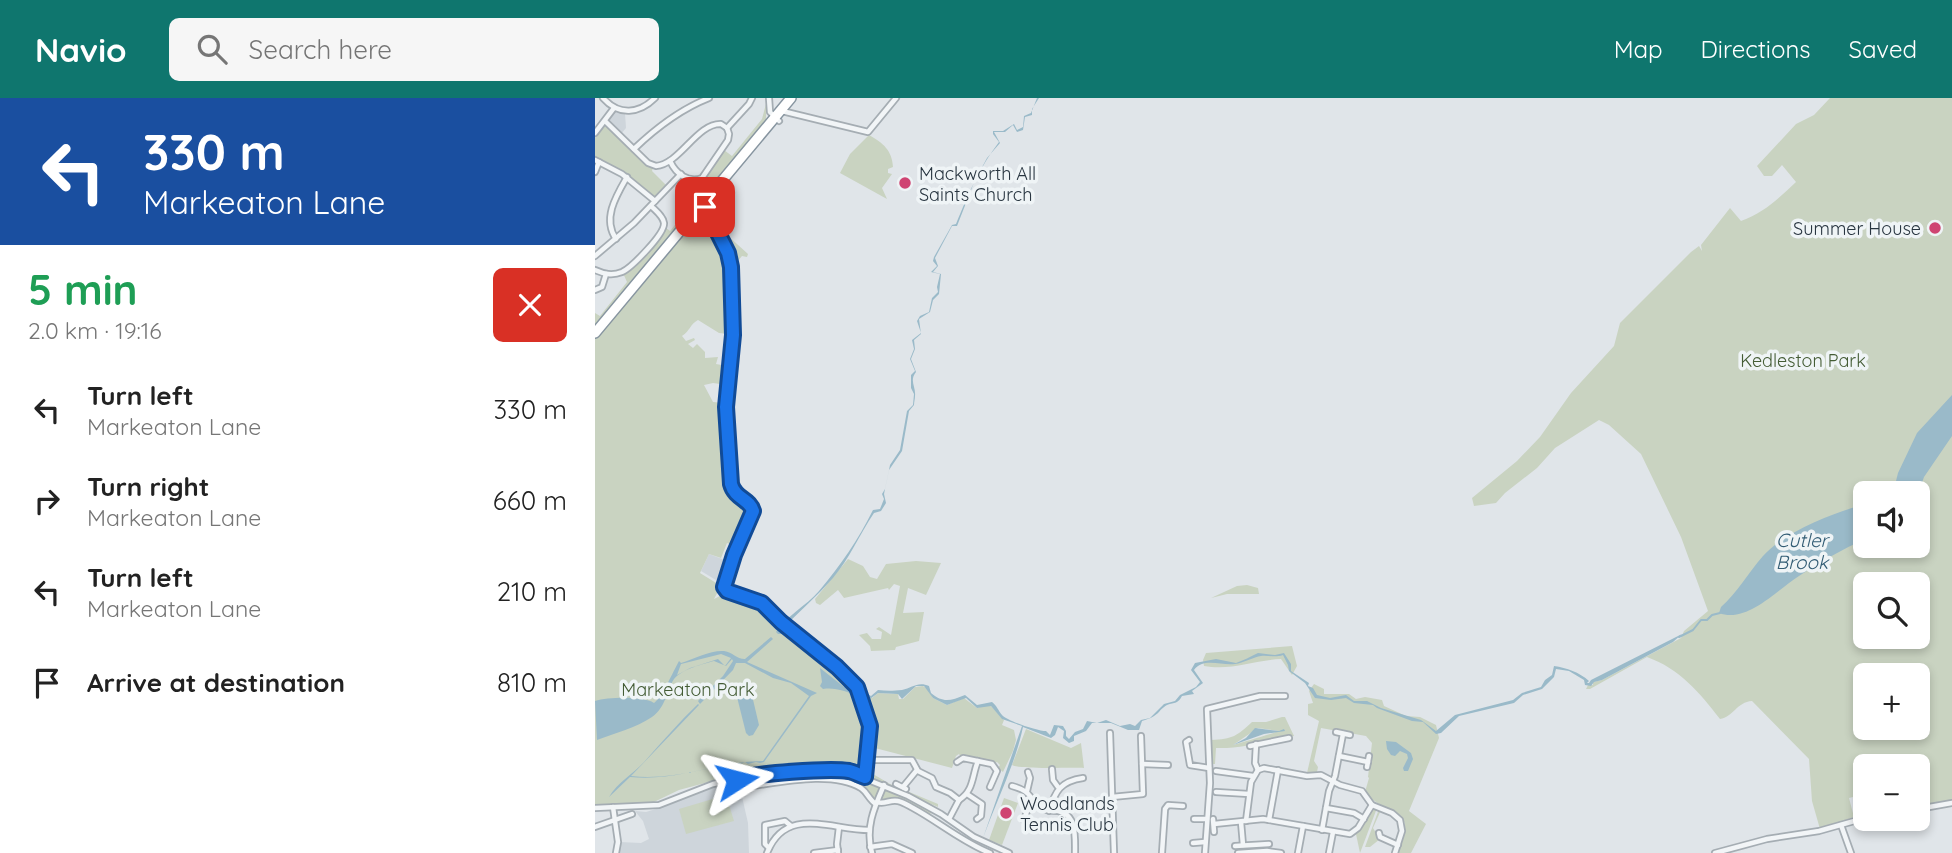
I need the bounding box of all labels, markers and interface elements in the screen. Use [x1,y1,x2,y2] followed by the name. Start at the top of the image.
[169,18,659,81] search box
[35,29,127,70] text: Navio
[193,30,231,68] icon: search
[249,33,392,66] text: Search here
[1614,34,1663,64] text: Map
[1701,34,1811,64] text: Directions
[1849,34,1917,64] text: Saved
[143,121,285,182] text: 330 m
[28,126,119,217] icon: left
[919,162,1036,206] place label: Mackworth All Saints Church
[897,175,913,191] marker: Mackworth All Saints Church
[675,177,735,237] pin
[143,182,385,222] text: Markeaton Lane
[686,188,724,226] icon: arrive
[1793,217,1921,240] place label: Summer House
[1927,220,1943,236] marker: Summer House
[28,263,138,316] text: 5 min
[493,268,567,342] button: close
[28,316,162,345] text: 2.0 km · 19:16
[1740,349,1866,372] park label: Kedleston Park
[87,379,194,412] text: Turn left
[28,391,66,429] icon: left
[493,393,567,426] text: 330 m
[87,412,261,441] text: Markeaton Lane
[87,470,209,503] text: Turn right
[1853,481,1930,831] map controls
[1853,481,1930,558] button: sound
[28,482,66,520] icon: right
[493,484,567,517] text: 660 m
[87,503,261,532] text: Markeaton Lane
[1776,528,1831,574] water label: Cutler Brook
[87,561,194,594] text: Turn left
[1853,572,1930,649] button: search
[28,573,66,611] icon: left
[497,575,567,608] text: 210 m
[87,594,261,623] text: Markeaton Lane
[1853,663,1930,740] button: +
[28,664,66,702] icon: arrive
[87,666,345,699] text: Arrive at destination
[497,666,567,699] text: 810 m
[621,678,755,701] park label: Markeaton Park
[700,743,774,817] position arrow
[1853,754,1930,831] button: −
[1020,792,1115,836] place label: Woodlands Tennis Club
[998,805,1014,821] marker: Woodlands Tennis Club

